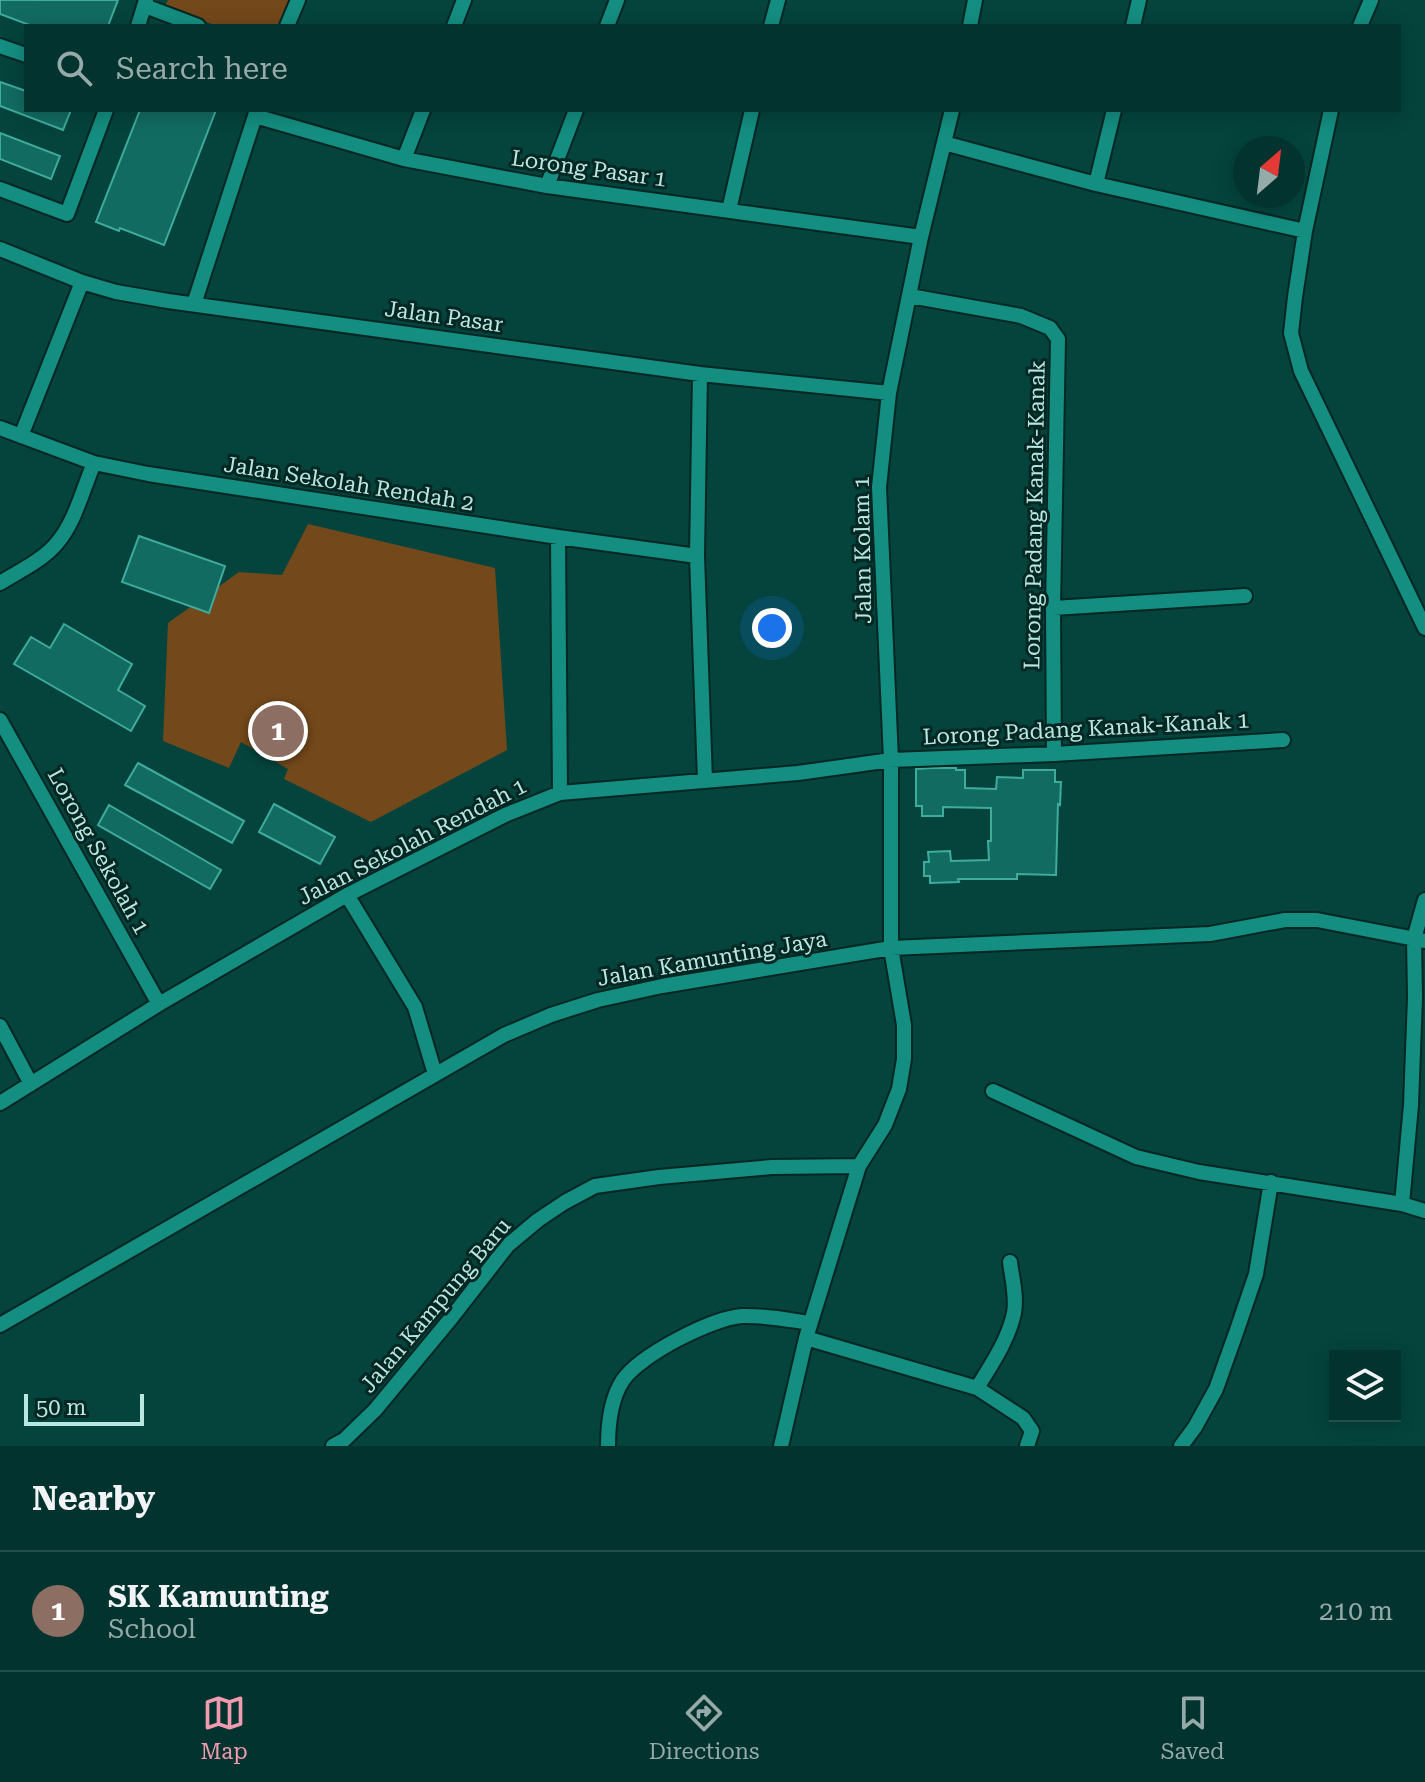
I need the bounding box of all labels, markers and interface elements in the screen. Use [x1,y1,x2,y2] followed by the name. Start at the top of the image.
[24,24,1401,112] search box
[52,46,96,90] icon: search
[116,51,288,86] text: Search here
[1233,136,1305,208] north arrow
[510,145,668,192] street label: Lorong Pasar 1
[383,296,505,337] street label: Jalan Pasar
[1019,360,1050,670] street label: Lorong Padang Kanak-Kanak
[222,451,476,516] street label: Jalan Sekolah Rendah 2
[849,476,876,624] street label: Jalan Kolam 1
[752,608,792,648] your location
[252,701,304,761] pin: 1
[922,707,1250,750] street label: Lorong Padang Kanak-Kanak 1
[43,764,154,938] street label: Lorong Sekolah 1
[294,773,531,910] street label: Jalan Sekolah Rendah 1
[595,926,829,991] street label: Jalan Kamunting Jaya
[355,1213,516,1397] street label: Jalan Kampung Baru
[1329,1350,1401,1422] map controls
[1329,1350,1401,1422] button: layers
[24,1390,144,1426] scale bar
[36,1395,86,1420] text: 50 m
[32,1478,155,1518] text: Nearby
[108,1579,329,1614] text: SK Kamunting
[51,1596,65,1626] text: 1
[1319,1596,1393,1626] text: 210 m
[108,1614,196,1644] text: School
[201,1691,248,1764] tab: Map
[649,1691,759,1764] tab: Directions
[1161,1691,1224,1764] tab: Saved

